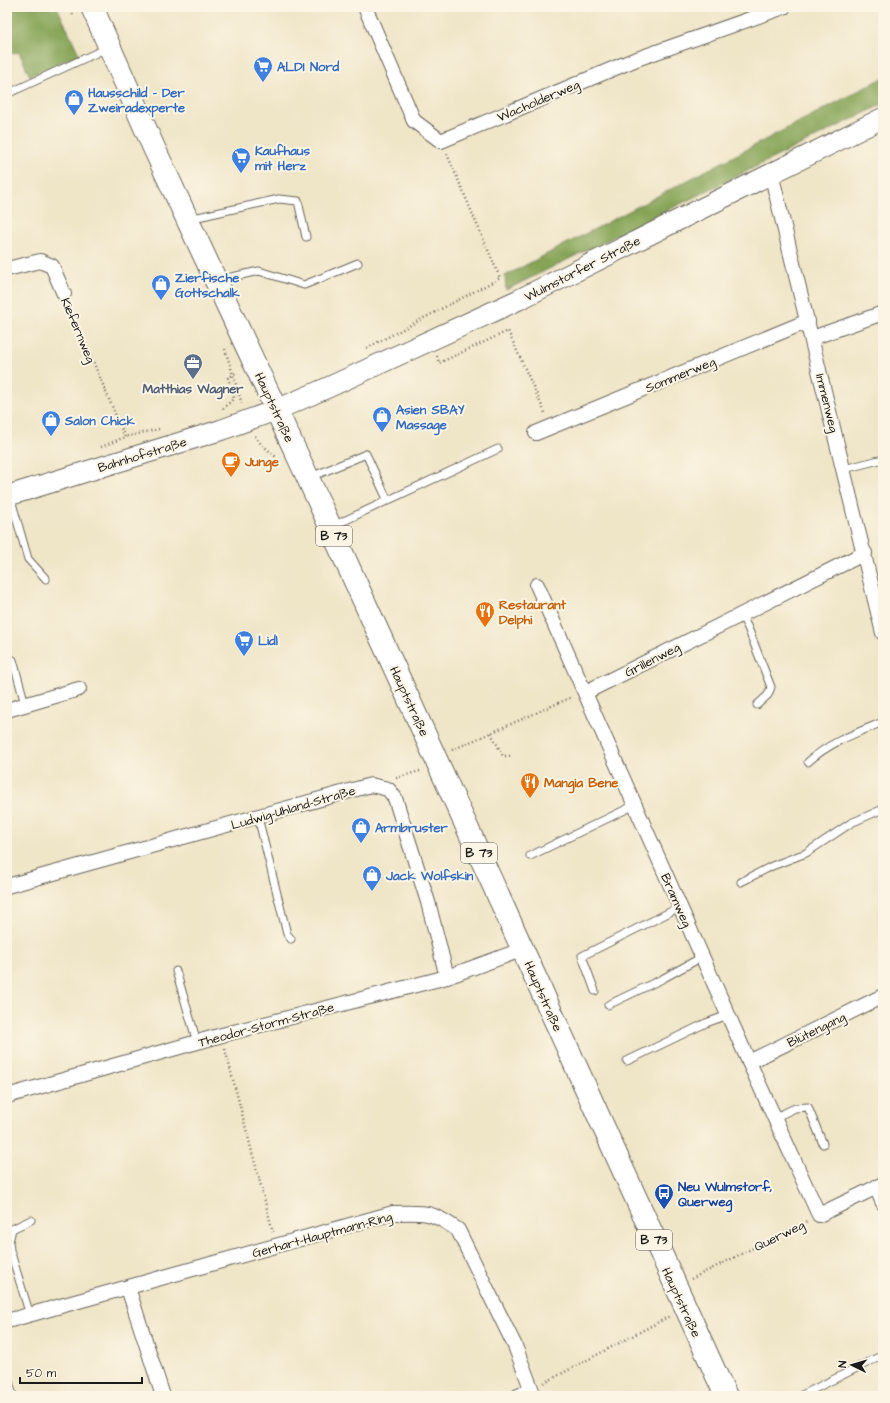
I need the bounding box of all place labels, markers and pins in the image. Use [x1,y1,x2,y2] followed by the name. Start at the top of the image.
[252,55,274,83] supermarket icon: ALDI Nord
[277,58,340,76] place label: ALDI Nord
[88,84,185,118] place label: Hausschild - Der Zweiradexperte
[63,88,85,116] shop icon: Hausschild - Der Zweiradexperte
[255,142,310,175] place label: Kaufhaus mit Herz
[230,146,252,174] supermarket icon: Kaufhaus mit Herz
[175,269,241,302] place label: Zierfische Gottschalk
[150,273,172,301] shop icon: Zierfische Gottschalk
[182,352,204,380] office icon: Matthias Wagner
[143,380,244,400] place label: Matthias Wagner
[396,401,465,436] place label: Asien SBAY Massage
[371,405,393,433] shop icon: Asien SBAY Massage
[40,409,62,437] shop icon: Salon Chick
[64,412,136,430] place label: Salon Chick
[220,450,242,478] cafe icon: Junge
[244,453,279,473] place label: Junge
[499,596,567,630] place label: Restaurant Delphi
[474,600,496,628] restaurant icon: Restaurant Delphi
[233,629,255,657] supermarket icon: Lidl
[258,632,278,650] place label: Lidl
[519,771,541,799] restaurant icon: Mangia Bene
[544,774,618,794] place label: Mangia Bene
[350,816,372,844] shop icon: Armbruster
[375,819,449,837] place label: Armbruster
[361,864,383,892] shop icon: Jack Wolfskin
[385,867,474,885] place label: Jack Wolfskin
[678,1178,772,1213] place label: Neu Wulmstorf, Querweg
[653,1182,675,1210] bus stop icon: Neu Wulmstorf, Querweg

